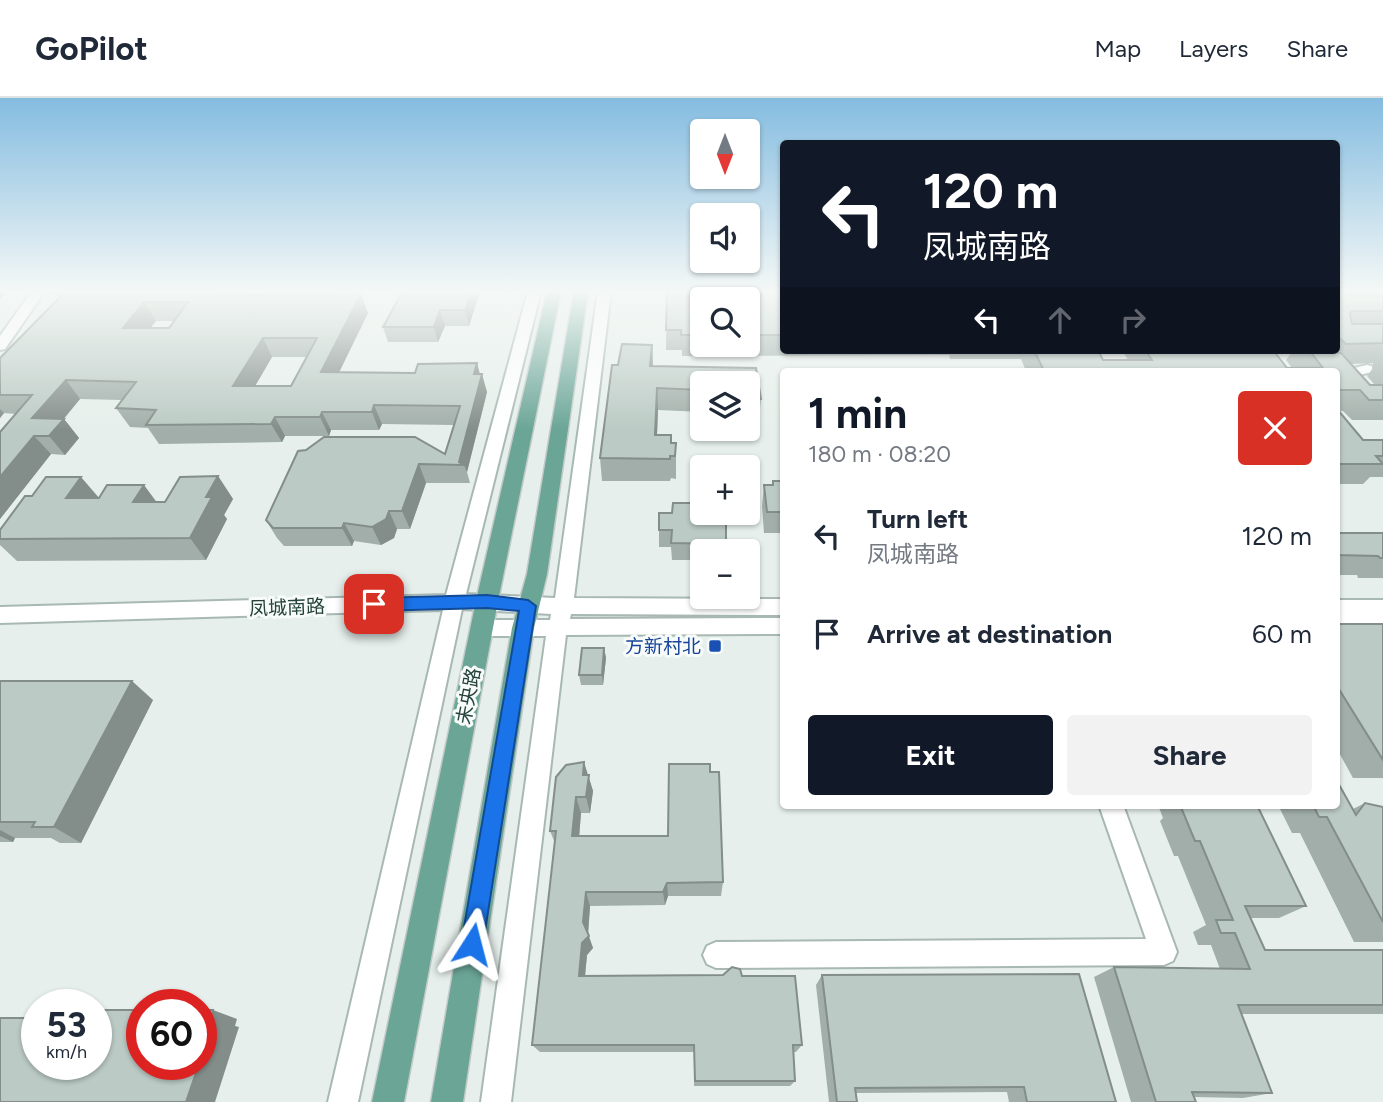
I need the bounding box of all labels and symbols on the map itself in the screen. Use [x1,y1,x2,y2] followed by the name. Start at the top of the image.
[690,119,760,189] north arrow
[344,574,404,634] pin
[249,595,325,620] street label: 凤城南路
[625,635,701,658] place label: 方新村北
[707,638,723,654] marker: 方新村北
[452,666,485,726] street label: 未央路
[435,907,509,981] position arrow
[126,989,217,1080] speed limit sign: 60

